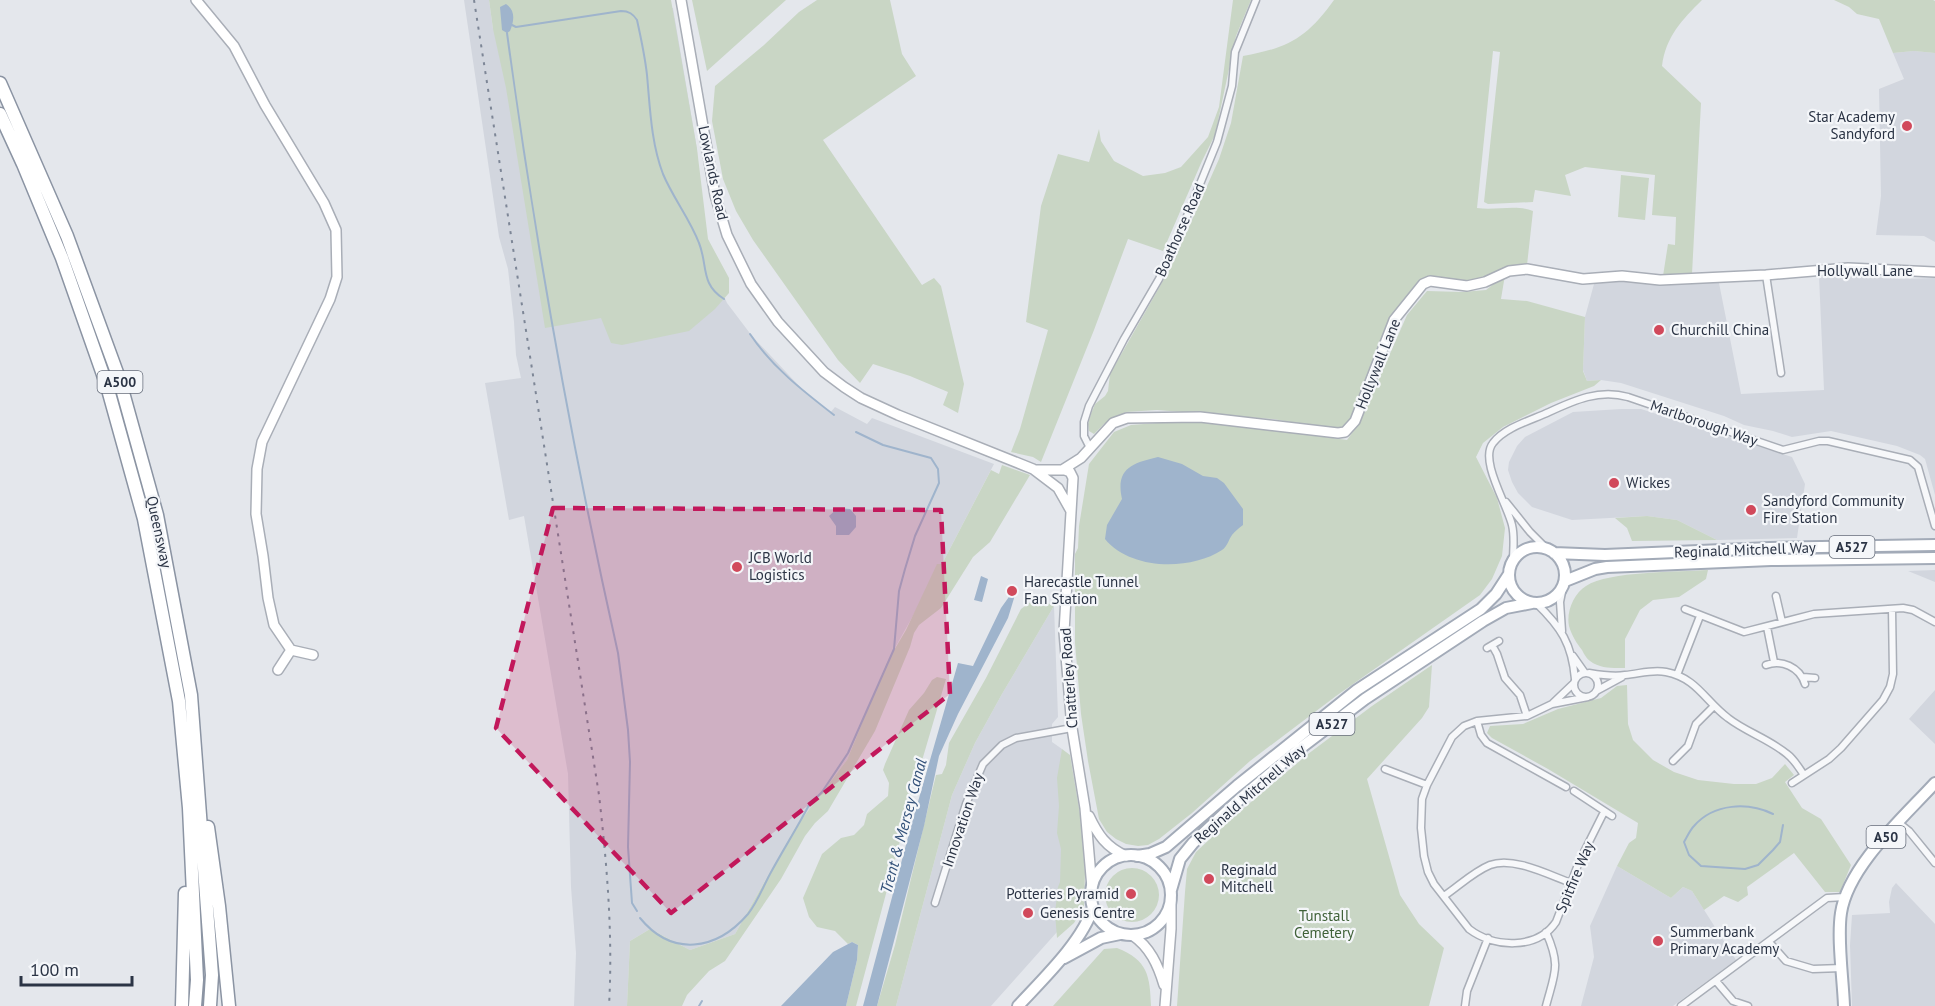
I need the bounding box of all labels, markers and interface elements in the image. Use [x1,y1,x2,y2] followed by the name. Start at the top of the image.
[1808,107,1895,143] place label: Star Academy Sandyford
[1900,119,1914,133] marker: Star Academy Sandyford
[694,124,733,222] street label: Lowlands Road
[1150,180,1209,280] street label: Boathorse Road
[1817,261,1913,280] street label: Hollywall Lane
[1351,316,1404,412] street label: Hollywall Lane
[1671,320,1769,339] place label: Churchill China
[1652,323,1666,337] marker: Churchill China
[98,371,142,393] road number: A500
[1648,395,1760,450] street label: Marlborough Way
[1626,473,1670,492] place label: Wickes
[1607,476,1621,490] marker: Wickes
[1763,491,1904,527] place label: Sandyford Community Fire Station
[143,494,176,570] street label: Queensway
[1744,503,1758,517] marker: Sandyford Community Fire Station
[1830,536,1874,558] road number: A527
[1674,538,1816,561] street label: Reginald Mitchell Way
[748,548,812,584] place label: JCB World Logistics
[730,560,744,574] marker: JCB World Logistics
[1024,572,1139,608] place label: Harecastle Tunnel Fan Station
[1005,584,1019,598] marker: Harecastle Tunnel Fan Station
[1056,627,1081,729] street label: Chatterley Road
[1310,713,1354,735] road number: A527
[1190,740,1309,847] street label: Reginald Mitchell Way
[875,755,931,896] water label: Trent & Mersey Canal
[937,770,988,870] street label: Innovation Way
[1866,826,1906,848] road number: A50
[1551,838,1598,915] street label: Spitfire Way
[1221,860,1277,896] place label: Reginald Mitchell
[1202,872,1216,886] marker: Reginald Mitchell
[1006,884,1119,903] place label: Potteries Pyramid
[1124,887,1138,901] marker: Potteries Pyramid
[1040,903,1135,922] place label: Genesis Centre
[1021,906,1035,920] marker: Genesis Centre
[1294,906,1354,942] park label: Tunstall Cemetery
[1670,922,1779,958] place label: Summerbank Primary Academy
[1651,934,1665,948] marker: Summerbank Primary Academy
[21,949,132,987] scale bar
[30,958,79,981] text: 100 m

